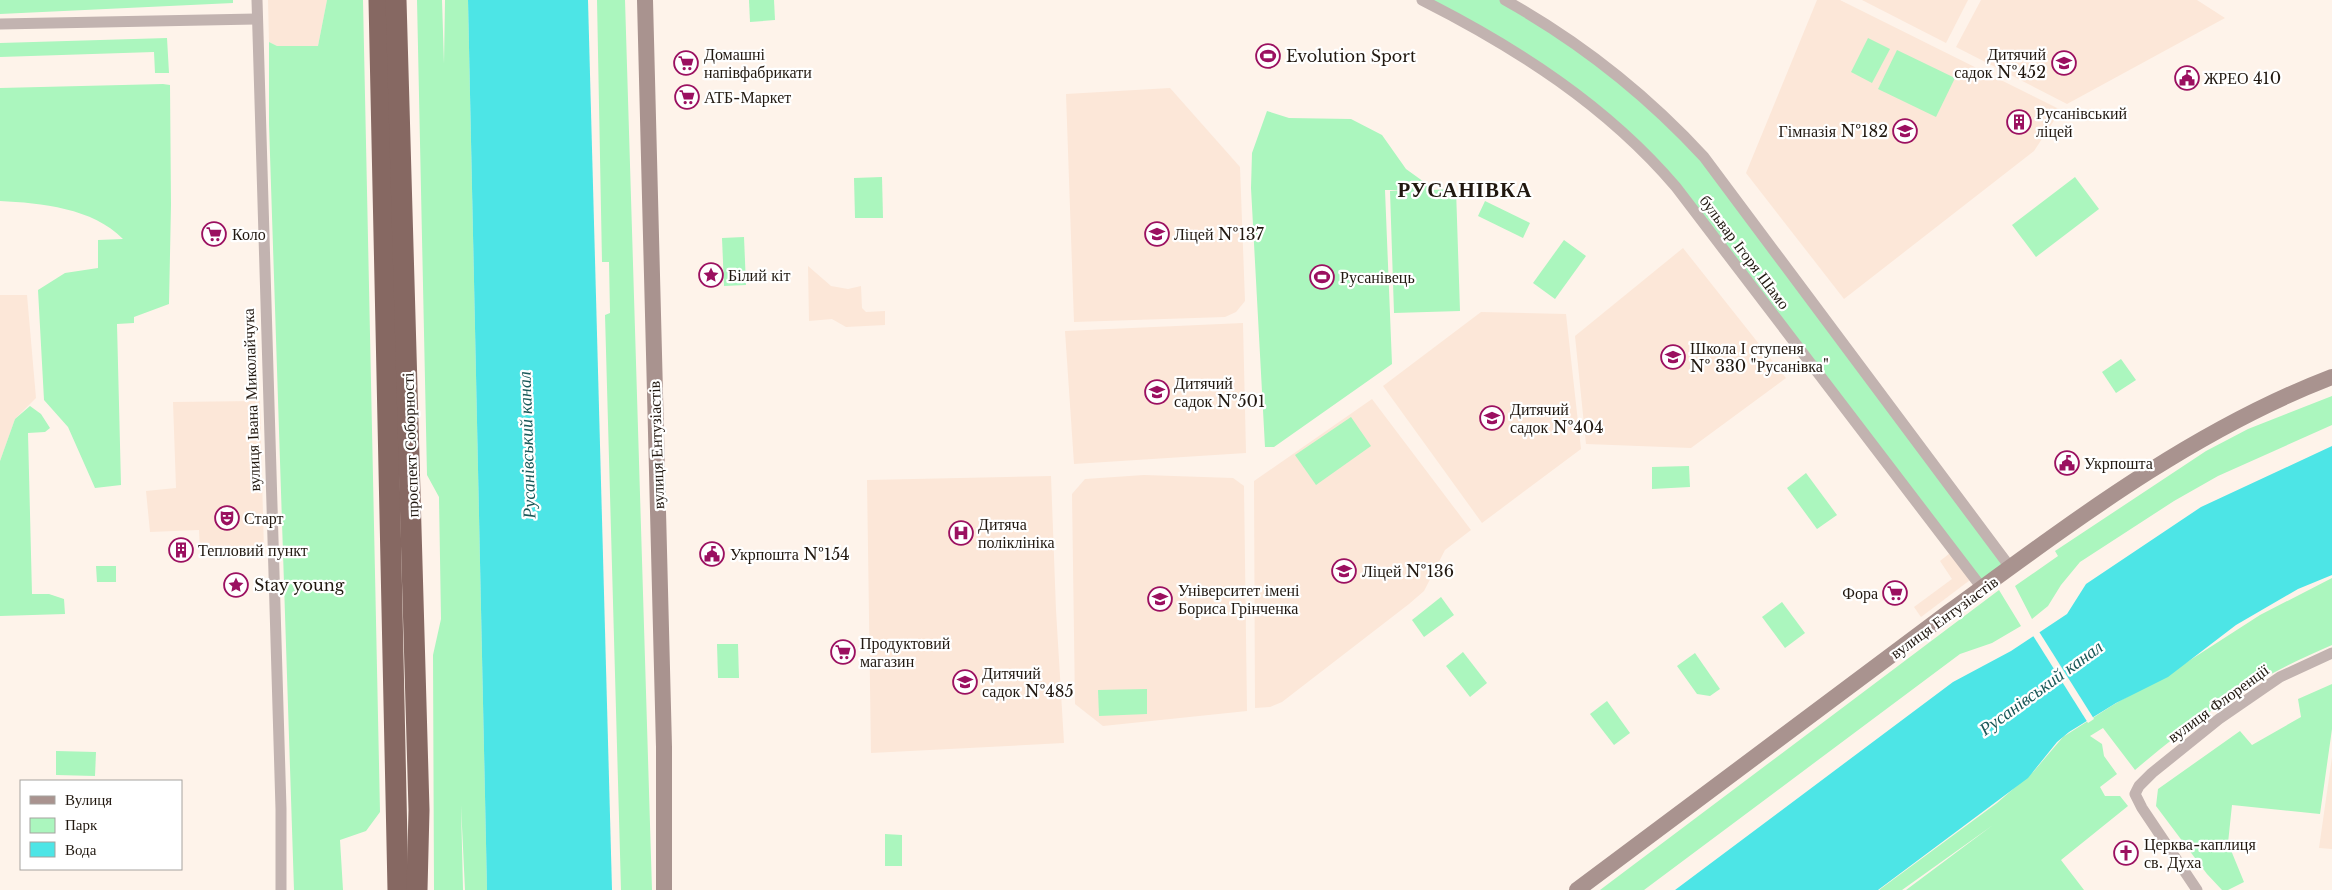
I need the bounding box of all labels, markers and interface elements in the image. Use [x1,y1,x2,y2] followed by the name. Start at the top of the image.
[1255,43,1281,69] sports icon: Evolution Sport
[704,44,812,82] place label: Домашні напівфабрикати
[1954,44,2046,82] place label: Дитячий садок №452
[1286,46,1416,66] place label: Evolution Sport
[673,50,699,76] supermarket icon: Домашні напівфабрикати
[2051,50,2077,76] school or university icon: Дитячий садок №452
[2174,65,2200,91] public building icon: ЖРЕО 410
[2204,68,2281,88] place label: ЖРЕО 410
[674,84,700,110] supermarket icon: АТБ-Маркет
[704,87,791,107] place label: АТБ-Маркет
[2036,103,2128,141] place label: Русанівський ліцей
[2006,109,2032,135] building icon: Русанівський ліцей
[1892,118,1918,144] school or university icon: Гімназія №182
[1779,121,1888,141] place label: Гімназія №182
[1398,177,1532,203] district label: РУСАНІВКА
[1695,191,1795,313] street label: бульвар Ігоря Шамо
[201,221,227,247] supermarket icon: Коло
[1144,221,1170,247] school or university icon: Ліцей №137
[232,224,266,244] place label: Коло
[1174,224,1265,244] place label: Ліцей №137
[698,262,724,288] place icon: Білий кіт
[1309,264,1335,290] sports icon: Русанівець
[728,265,791,285] place label: Білий кіт
[1340,267,1415,287] place label: Русанівець
[238,308,264,492] street label: вулиця Івана Миколайчука
[1690,338,1829,376] place label: Школа І ступеня № 330 "Русанівка"
[1660,344,1686,370] school or university icon: Школа І ступеня № 330 "Русанівка"
[513,371,541,520] water label: Русанівський канал
[397,372,423,518] street label: проспект Соборності
[1174,373,1265,411] place label: Дитячий садок №501
[1144,379,1170,405] school or university icon: Дитячий садок №501
[644,380,668,510] street label: вулиця Ентузіастів
[1510,399,1604,437] place label: Дитячий садок №404
[1479,405,1505,431] school or university icon: Дитячий садок №404
[2054,450,2080,476] public building icon: Укрпошта
[2084,453,2153,473] place label: Укрпошта
[214,505,240,531] theatre icon: Старт
[244,508,284,528] place label: Старт
[978,514,1055,552] place label: Дитяча поліклініка
[948,520,974,546] hospital icon: Дитяча поліклініка
[168,537,194,563] building icon: Тепловий пункт
[198,540,308,560] place label: Тепловий пункт
[699,541,725,567] public building icon: Укрпошта №154
[730,544,850,564] place label: Укрпошта №154
[1331,558,1357,584] school or university icon: Ліцей №136
[1362,561,1454,581] place label: Ліцей №136
[1886,571,2002,663] street label: вулиця Ентузіастів
[223,572,249,598] place icon: Stay young
[254,575,345,595] place label: Stay young
[1178,580,1300,618] place label: Університет імені Бориса Грінченка
[1882,580,1908,606] supermarket icon: Фора
[1842,583,1878,603] place label: Фора
[1147,586,1173,612] school or university icon: Університет імені Бориса Грінченка
[860,633,951,671] place label: Продуктовий магазин
[1974,636,2107,741] water label: Русанівський канал
[830,639,856,665] supermarket icon: Продуктовий магазин
[2163,659,2273,746] street label: вулиця Флоренції
[982,663,1074,701] place label: Дитячий садок №485
[952,669,978,695] school or university icon: Дитячий садок №485
[20,780,182,870] legend
[65,790,112,809] text: Вулиця
[65,815,98,834] text: Парк
[2144,834,2256,872] place label: Церква-каплиця св. Духа
[65,840,97,859] text: Вода
[2113,840,2139,866] church icon: Церква-каплиця св. Духа

